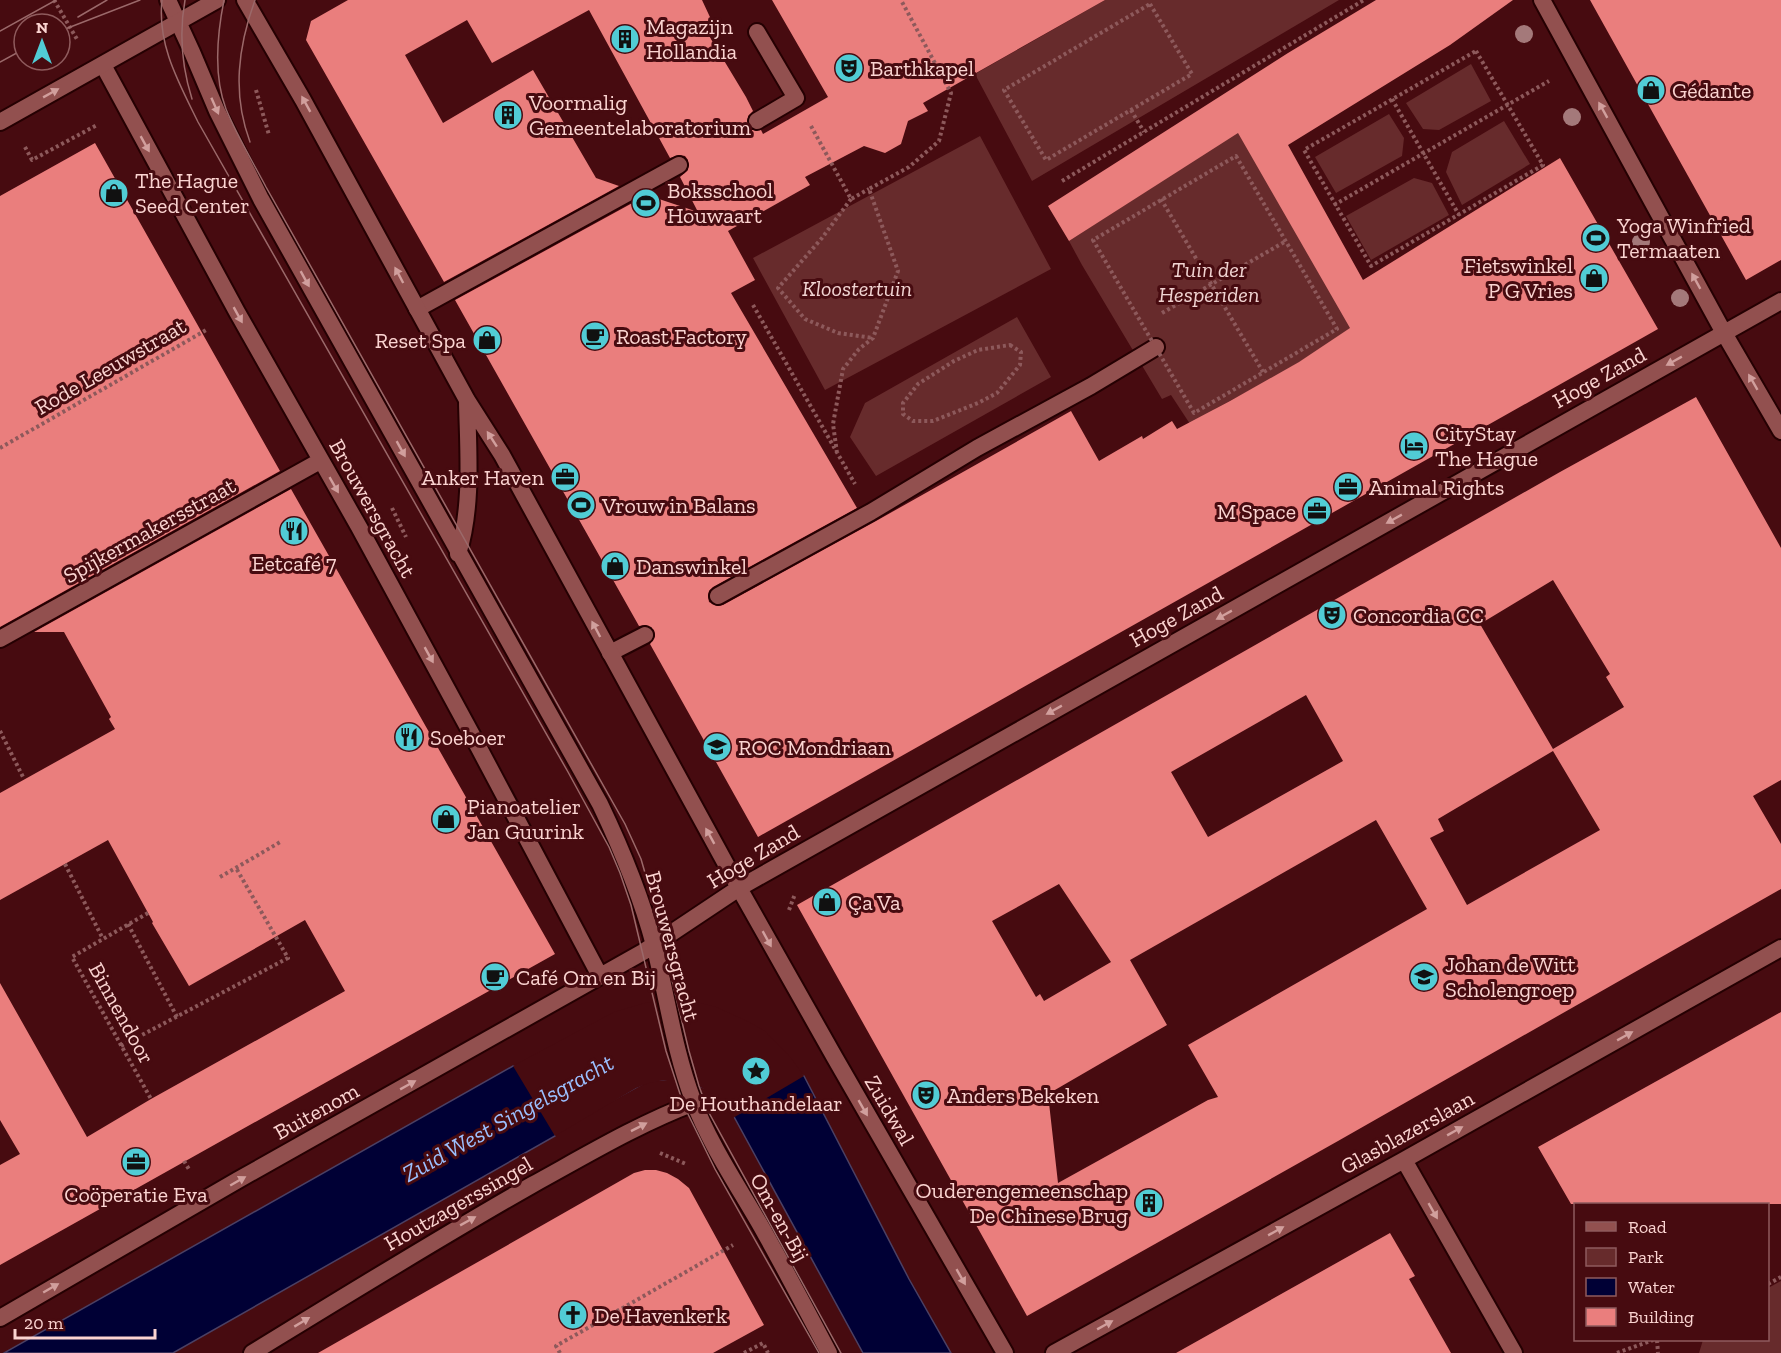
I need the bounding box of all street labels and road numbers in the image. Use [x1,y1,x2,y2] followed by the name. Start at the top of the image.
[30,312,191,421] street label: Rode Leeuwstraat
[1548,341,1651,414] street label: Hoge Zand
[323,434,422,583] street label: Brouwersgracht
[59,472,241,589] street label: Spijkermakersstraat
[1125,580,1228,653] street label: Hoge Zand
[702,818,804,894] street label: Hoge Zand
[640,868,706,1025] street label: Brouwersgracht
[83,958,160,1069] street label: Binnendoor
[859,1070,920,1150] street label: Zuidwal
[269,1077,364,1146] street label: Buitenom
[1336,1084,1479,1180] street label: Glasblazerslaan
[379,1150,537,1257] street label: Houtzagerssingel
[744,1168,815,1266] street label: Om-en-Bij

